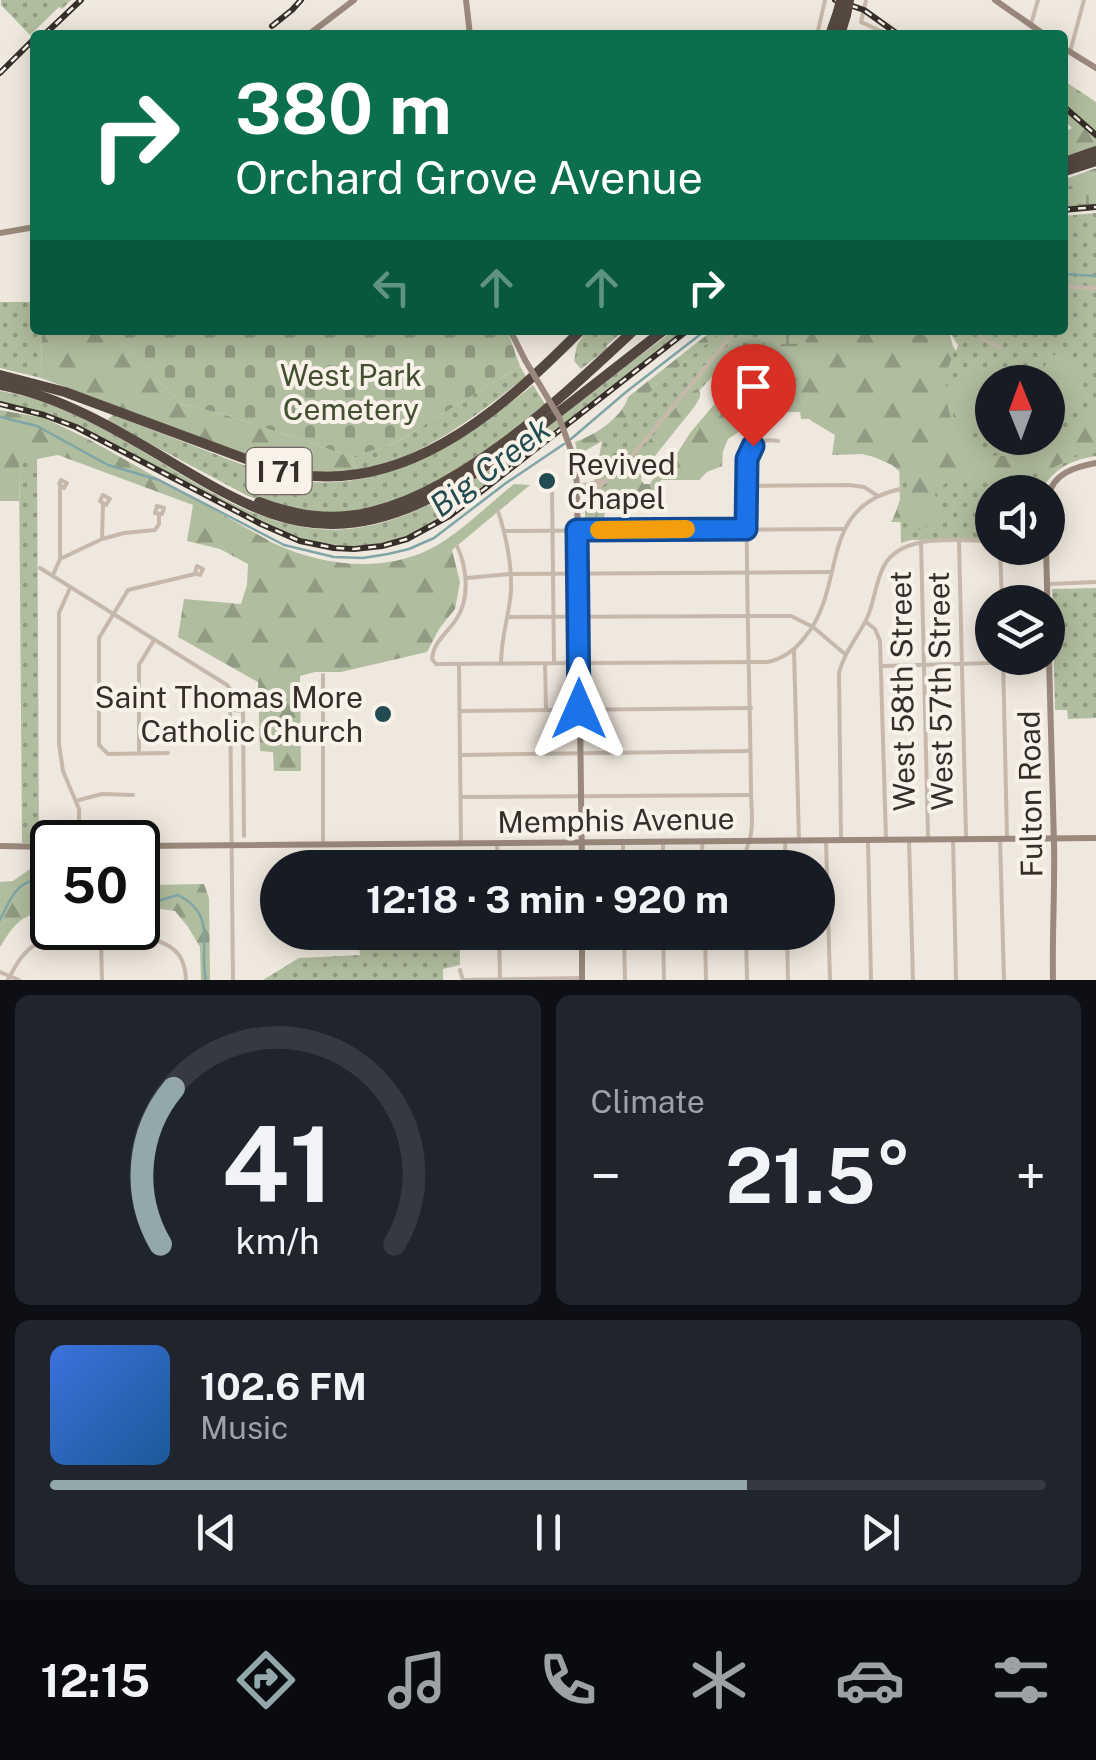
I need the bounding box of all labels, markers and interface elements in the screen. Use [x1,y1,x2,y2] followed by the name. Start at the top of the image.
[235,67,452,150] text: 380 m
[70,70,200,200] icon: right
[235,151,703,204] text: Orchard Grove Avenue
[364,260,419,315] icon: left
[469,260,524,315] icon: ahead
[574,260,629,315] icon: ahead
[679,260,734,315] icon: right
[711,344,796,447] pin
[280,357,422,427] park label: West Park Cemetery
[726,359,781,414] icon: arrive
[975,365,1065,455] north arrow
[975,365,1065,675] map controls
[423,410,558,524] water label: Big Creek
[567,446,676,516] place label: Revived Chapel
[246,448,312,494] road number: I 71
[536,470,558,492] marker: Revived Chapel
[975,475,1065,565] button: sound
[882,570,922,812] street label: West 58th Street
[920,571,960,811] street label: West 57th Street
[975,585,1065,675] button: layers
[527,657,631,761] position arrow
[95,679,363,749] place label: Saint Thomas More Catholic Church
[372,703,394,725] marker: Saint Thomas More Catholic Church
[1011,710,1049,878] street label: Fulton Road
[497,800,735,840] street label: Memphis Avenue
[30,820,160,950] speed limit sign: 50
[366,877,729,922] text: 12:18 · 3 min · 920 m
[591,1083,705,1120] text: Climate
[221,1103,334,1225] text: 41
[725,1132,911,1220] text: 21.5°
[591,1144,621,1208] text: −
[1016,1144,1046,1208] text: +
[236,1220,320,1262] text: km/h
[200,1364,367,1409] text: 102.6 FM
[200,1409,288,1446] text: Music
[189,1505,244,1560] icon: previous
[521,1505,576,1560] icon: pause
[853,1505,908,1560] icon: next
[231,1645,301,1715] icon: directions
[382,1645,452,1715] icon: music
[533,1645,603,1715] icon: phone
[684,1645,754,1715] icon: climate
[835,1645,905,1715] icon: car
[986,1645,1056,1715] icon: filters
[40,1654,150,1707] text: 12:15

